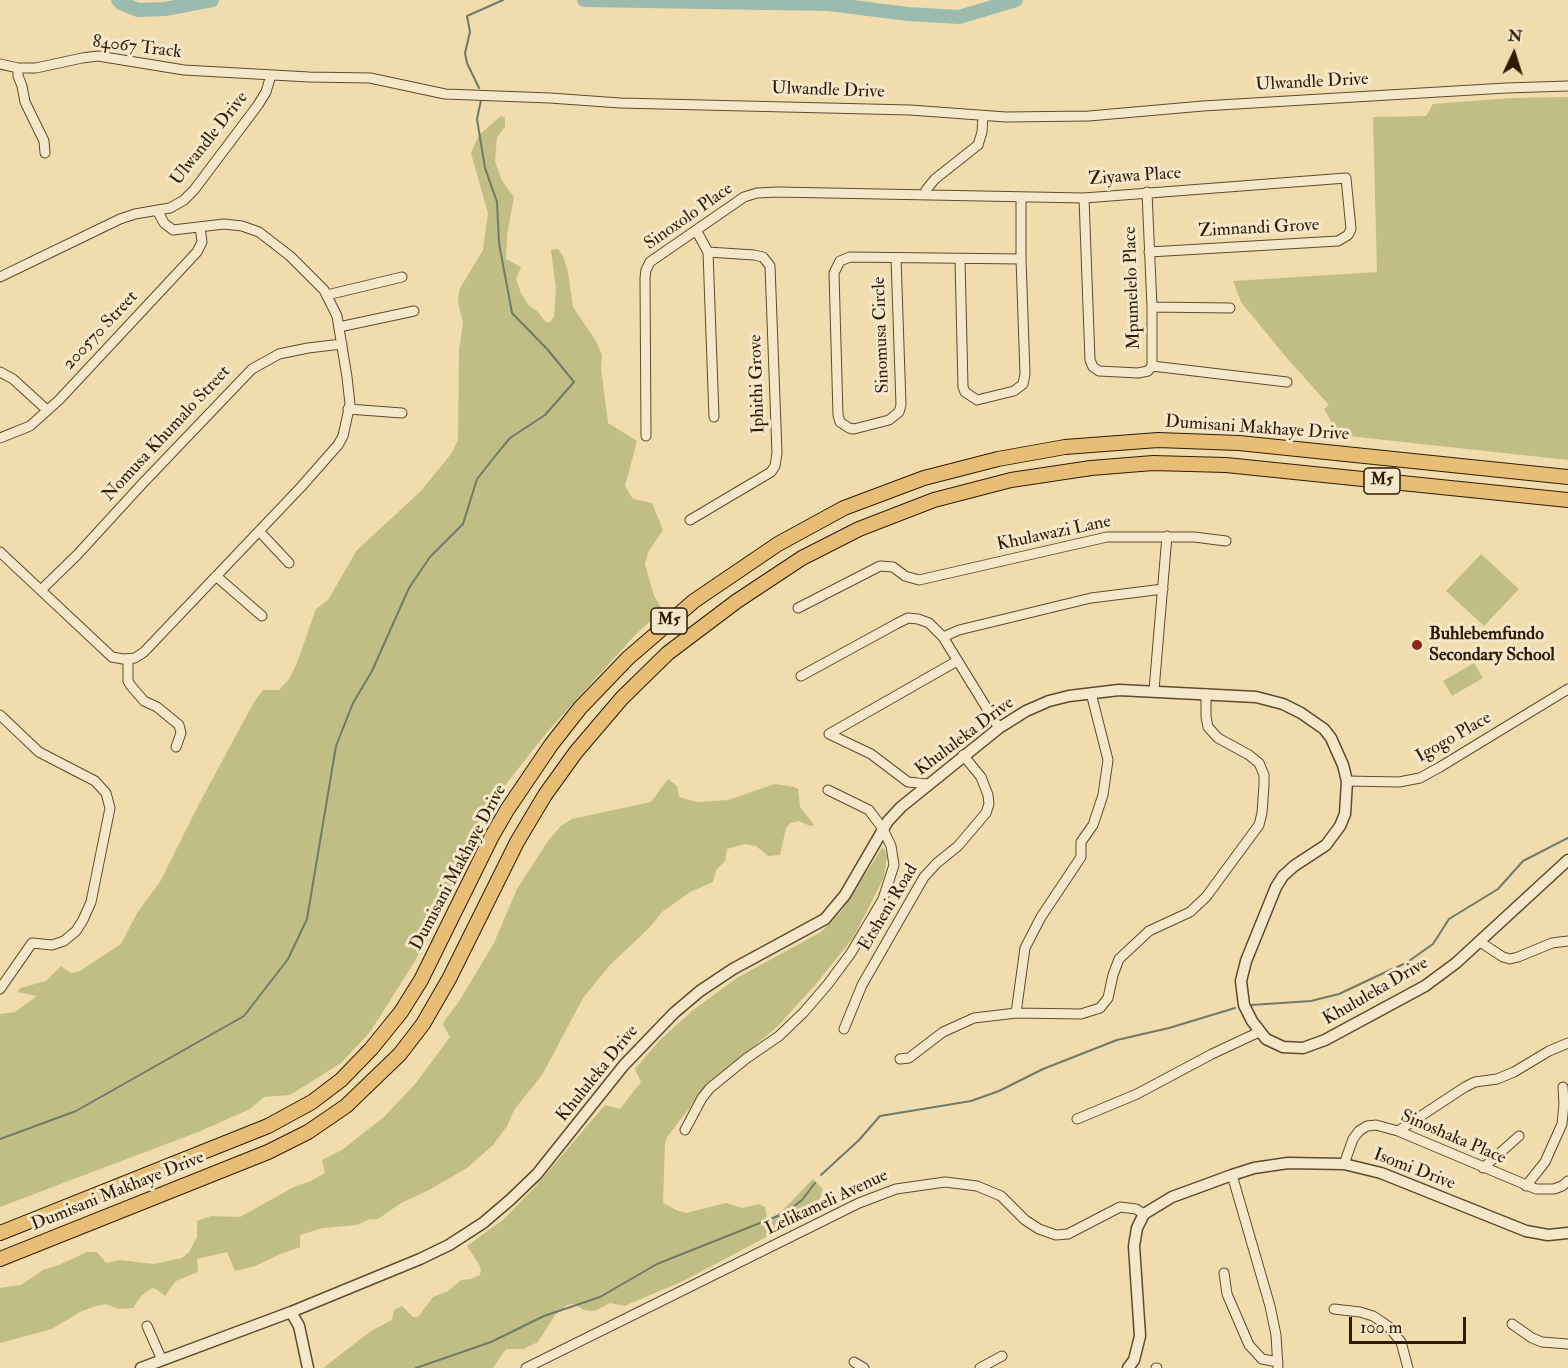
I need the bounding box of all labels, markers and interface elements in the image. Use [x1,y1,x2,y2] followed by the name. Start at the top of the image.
[1484,24,1544,84] north arrow
[1507,26,1523,47] text: N
[91,32,183,64] street label: 84067 Track
[1255,69,1369,97] street label: Ulwandle Drive
[771,78,885,104] street label: Ulwandle Drive
[167,88,253,190] street label: Ulwandle Drive
[1088,163,1182,191] street label: Ziyawa Place
[641,179,737,255] street label: Sinoxolo Place
[1198,215,1320,243] street label: Zimnandi Grove
[1120,226,1146,350] street label: Mpumelelo Place
[869,276,895,394] street label: Sinomusa Circle
[59,287,143,375] street label: 200570 Street
[745,334,771,434] street label: Iphithi Grove
[98,362,236,506] street label: Nomusa Khumalo Street
[1164,412,1350,446] street label: Dumisani Makhaye Drive
[1364,468,1400,494] road number: M5
[995,511,1113,557] street label: Khulawazi Lane
[651,608,687,634] road number: M5
[1429,624,1555,666] place label: Buhlebemfundo Secondary School
[1410,638,1424,652] marker: Buhlebemfundo Secondary School
[911,693,1019,781] street label: Khululeka Drive
[1412,708,1496,768] street label: Igogo Place
[406,782,512,954] street label: Dumisani Makhaye Drive
[855,861,923,955] street label: Etsheni Road
[1320,953,1432,1031] street label: Khululeka Drive
[552,1021,644,1127] street label: Khululeka Drive
[1397,1106,1509,1170] street label: Sinoshaka Place
[1370,1145,1458,1195] street label: Isomi Drive
[28,1147,208,1237] street label: Dumisani Makhaye Drive
[762,1165,892,1241] street label: Lelikameli Avenue
[1352,1305,1469,1343] scale bar
[1360,1316,1403,1339] text: 100 m

